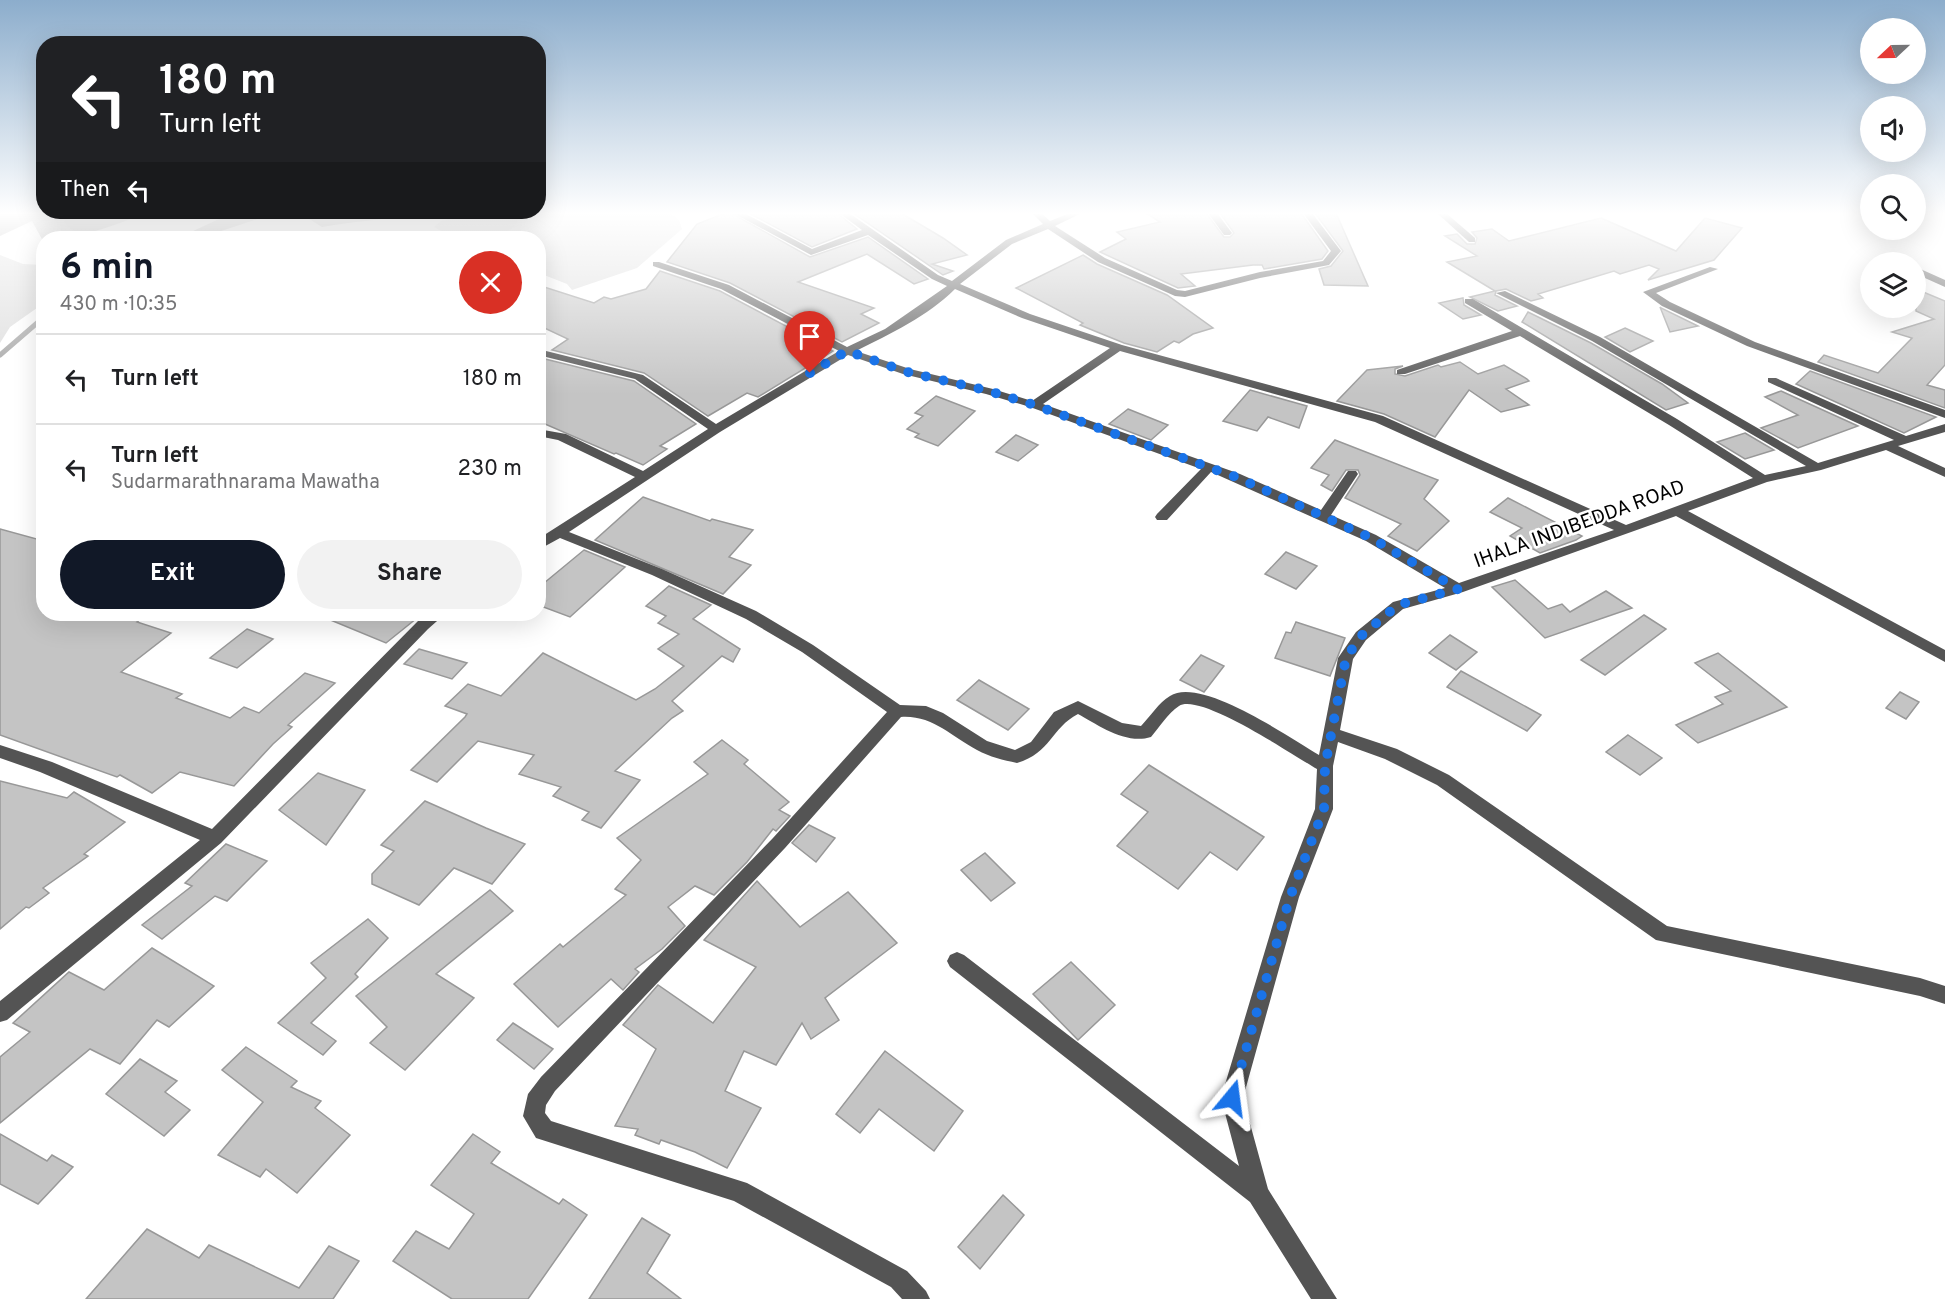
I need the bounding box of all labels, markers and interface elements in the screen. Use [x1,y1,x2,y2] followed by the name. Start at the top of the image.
[1860,18,1926,84] north arrow
[1860,18,1926,318] map controls
[159,56,276,109] text: 180 m
[60,60,138,138] icon: left
[1860,96,1926,162] button: sound
[159,108,261,142] text: Turn left
[122,174,155,207] icon: left
[1860,174,1926,240] button: search
[60,177,110,204] text: Then
[60,246,154,292] text: 6 min
[459,251,522,314] button: close
[1860,252,1926,318] button: layers
[60,292,177,318] text: 430 m · 10:35
[784,311,835,373] pin
[793,320,826,353] icon: arrive
[60,363,93,396] icon: left
[111,366,199,393] text: Turn left
[463,366,522,393] text: 180 m
[111,443,199,470] text: Turn left
[60,453,93,486] icon: left
[458,456,522,483] text: 230 m
[111,470,380,496] text: Sudarmarathnarama Mawatha
[1471,475,1689,575] street label: IHALA INDIBEDDA ROAD
[60,540,285,609] button: Exit
[297,540,522,609] button: Share
[1200,1066,1264,1130] position arrow

